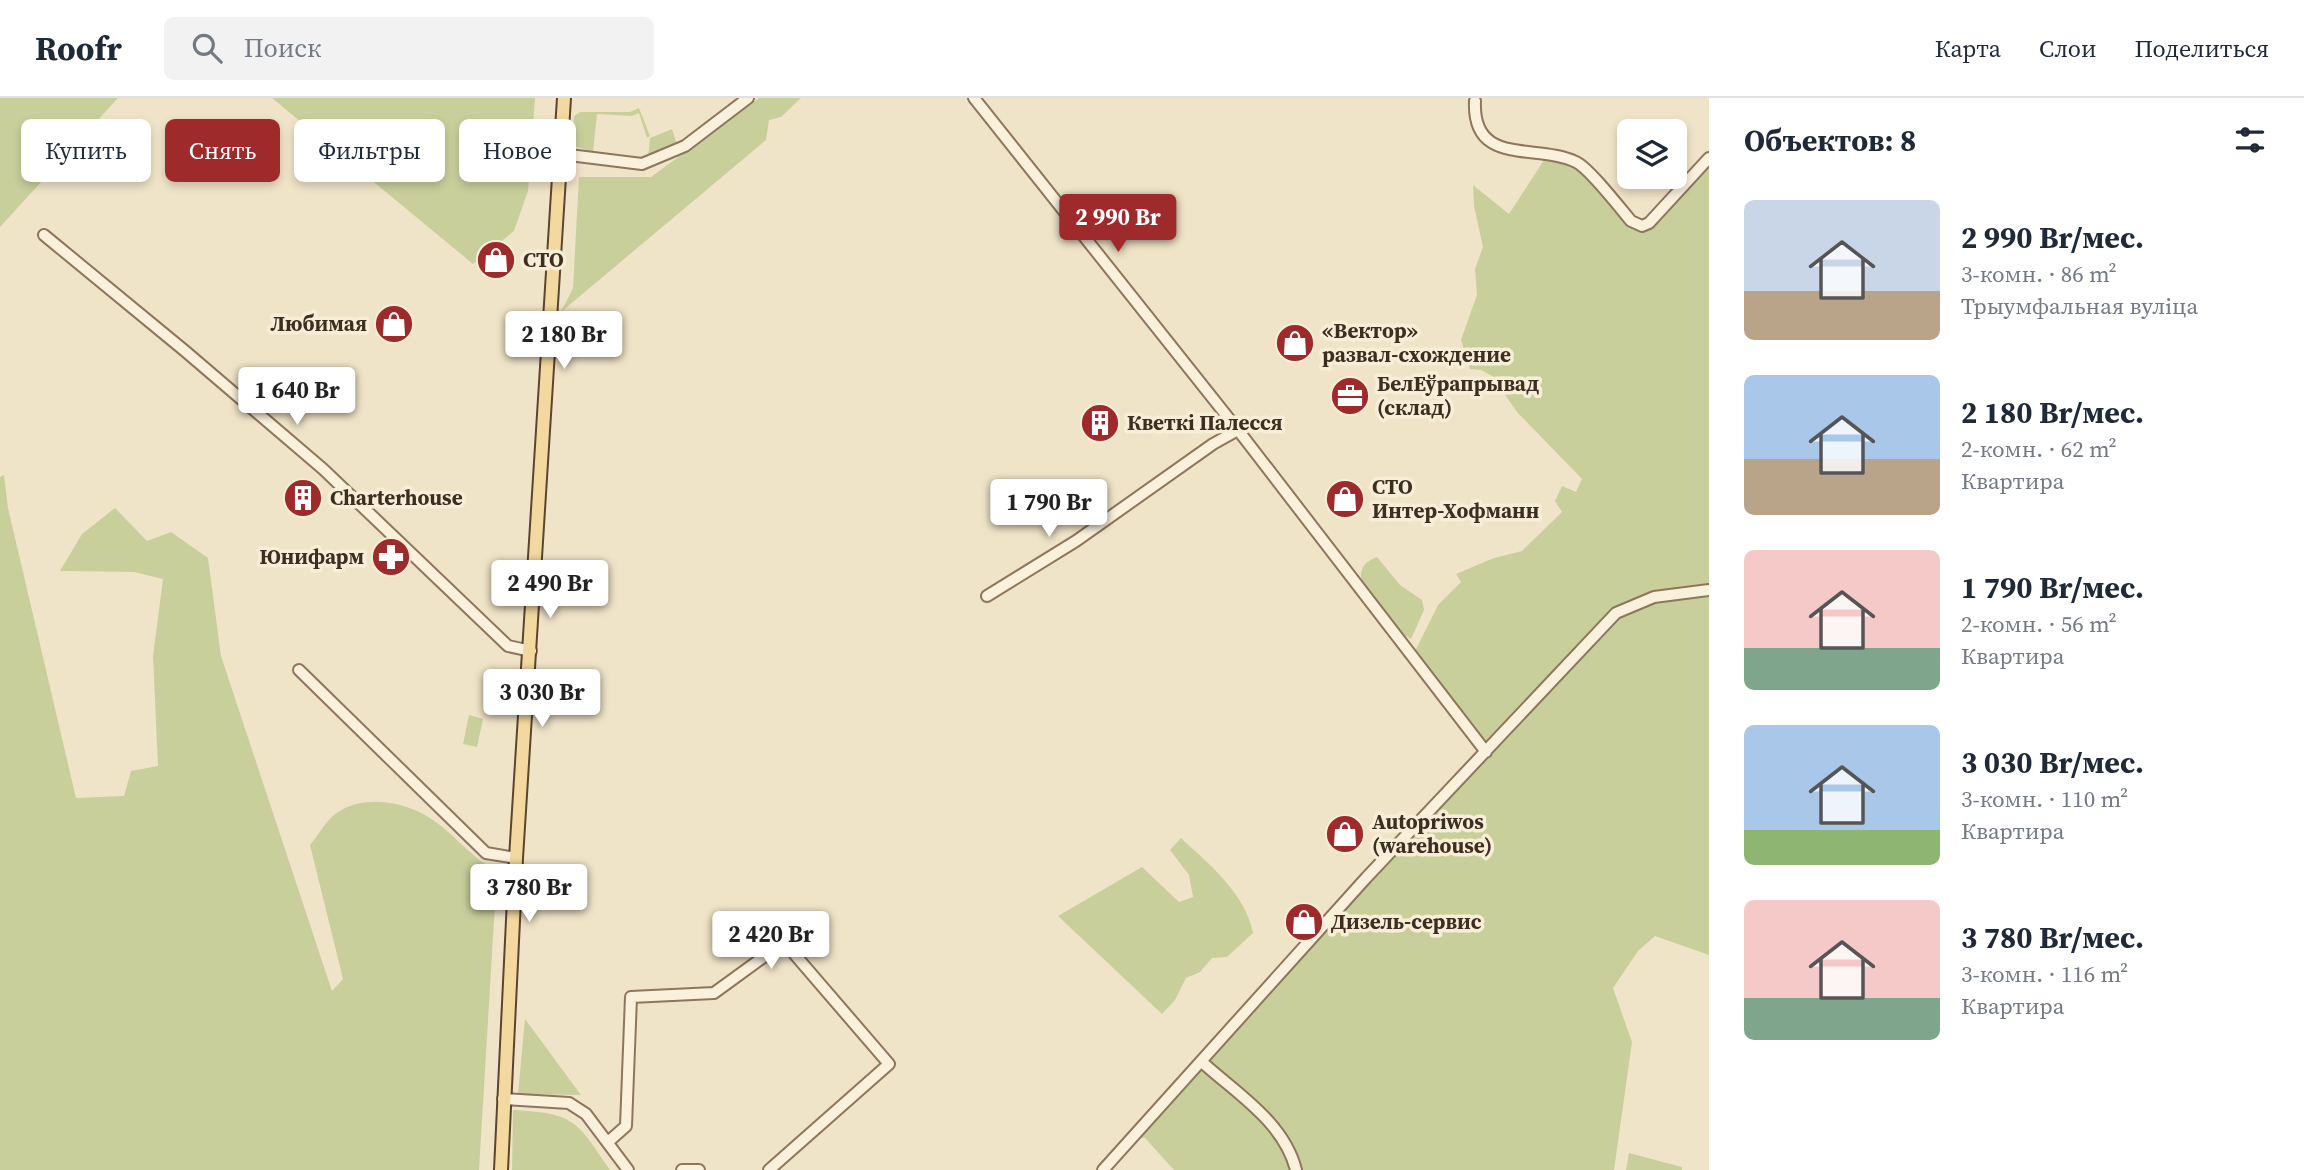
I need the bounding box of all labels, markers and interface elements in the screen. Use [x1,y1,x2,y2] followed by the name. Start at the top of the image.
[164,17,654,80] search box
[35,26,122,71] text: Roofr
[188,29,226,67] icon: search
[244,30,321,66] text: Поиск
[1935,32,2001,65] text: Карта
[2039,32,2096,65] text: Слои
[2134,32,2269,65] text: Поделиться
[21,119,151,182] chip: Купить
[165,119,280,182] chip: Снять
[294,119,445,182] chip: Фильтры
[459,119,576,182] chip: Новое
[1617,119,1687,189] map controls
[1617,119,1687,189] button: layers
[1744,120,1916,161] text: Объектов: 8
[2231,121,2269,159] icon: filters
[1046,194,1190,254] pin: 2 990 Br
[1075,201,1161,233] text: 2 990 Br
[1961,217,2144,258] text: 2 990 Br/мес.
[1800,228,1884,312] icon: home
[475,239,517,281] shop icon: СТО
[523,245,564,274] place label: СТО
[1961,258,2117,290] text: 3-комн. · 86 m²
[1961,290,2198,322] text: Трыумфальная вуліца
[373,303,415,345] shop icon: Любимая
[270,309,367,338] place label: Любимая
[492,312,636,371] pin: 2 180 Br
[1322,316,1511,369] place label: «Вектор» развал-схождение
[521,318,607,350] text: 2 180 Br
[1274,322,1316,364] shop icon: «Вектор» развал-схождение
[225,368,369,427] pin: 1 640 Br
[1377,369,1539,422] place label: БелЕўрапрывад (склад)
[254,374,340,406] text: 1 640 Br
[1329,375,1371,417] office icon: БелЕўрапрывад (склад)
[1961,392,2144,433] text: 2 180 Br/мес.
[1079,402,1121,444] building icon: Кветкі Палесся
[1800,403,1884,487] icon: home
[1127,408,1283,437] place label: Кветкі Палесся
[1961,433,2117,465] text: 2-комн. · 62 m²
[1961,465,2064,497] text: Квартира
[1372,472,1539,525] place label: СТО Интер-Хофманн
[282,477,324,519] building icon: Charterhouse
[1324,478,1366,520] shop icon: СТО Интер-Хофманн
[977,480,1121,539] pin: 1 790 Br
[330,483,463,512] place label: Charterhouse
[1006,486,1092,518] text: 1 790 Br
[370,536,412,578] pharmacy icon: Юнифарм
[259,542,364,571] place label: Юнифарм
[478,560,622,620] pin: 2 490 Br
[507,567,593,599] text: 2 490 Br
[1961,567,2144,608] text: 1 790 Br/мес.
[1800,578,1884,662] icon: home
[1961,608,2117,640] text: 2-комн. · 56 m²
[1961,640,2064,672] text: Квартира
[470,670,614,729] pin: 3 030 Br
[499,676,585,708] text: 3 030 Br
[1961,742,2144,783] text: 3 030 Br/мес.
[1800,753,1884,837] icon: home
[1961,783,2128,815] text: 3-комн. · 110 m²
[1372,807,1492,860] place label: Autopriwos (warehouse)
[1324,813,1366,855] shop icon: Autopriwos (warehouse)
[1961,815,2064,847] text: Квартира
[457,864,601,924] pin: 3 780 Br
[486,871,572,903] text: 3 780 Br
[1283,901,1325,943] shop icon: Дизель-сервис
[1331,907,1482,936] place label: Дизель-сервис
[699,912,843,971] pin: 2 420 Br
[1961,917,2144,958] text: 3 780 Br/мес.
[728,918,814,950] text: 2 420 Br
[1800,928,1884,1012] icon: home
[1961,958,2128,990] text: 3-комн. · 116 m²
[1961,990,2064,1022] text: Квартира

